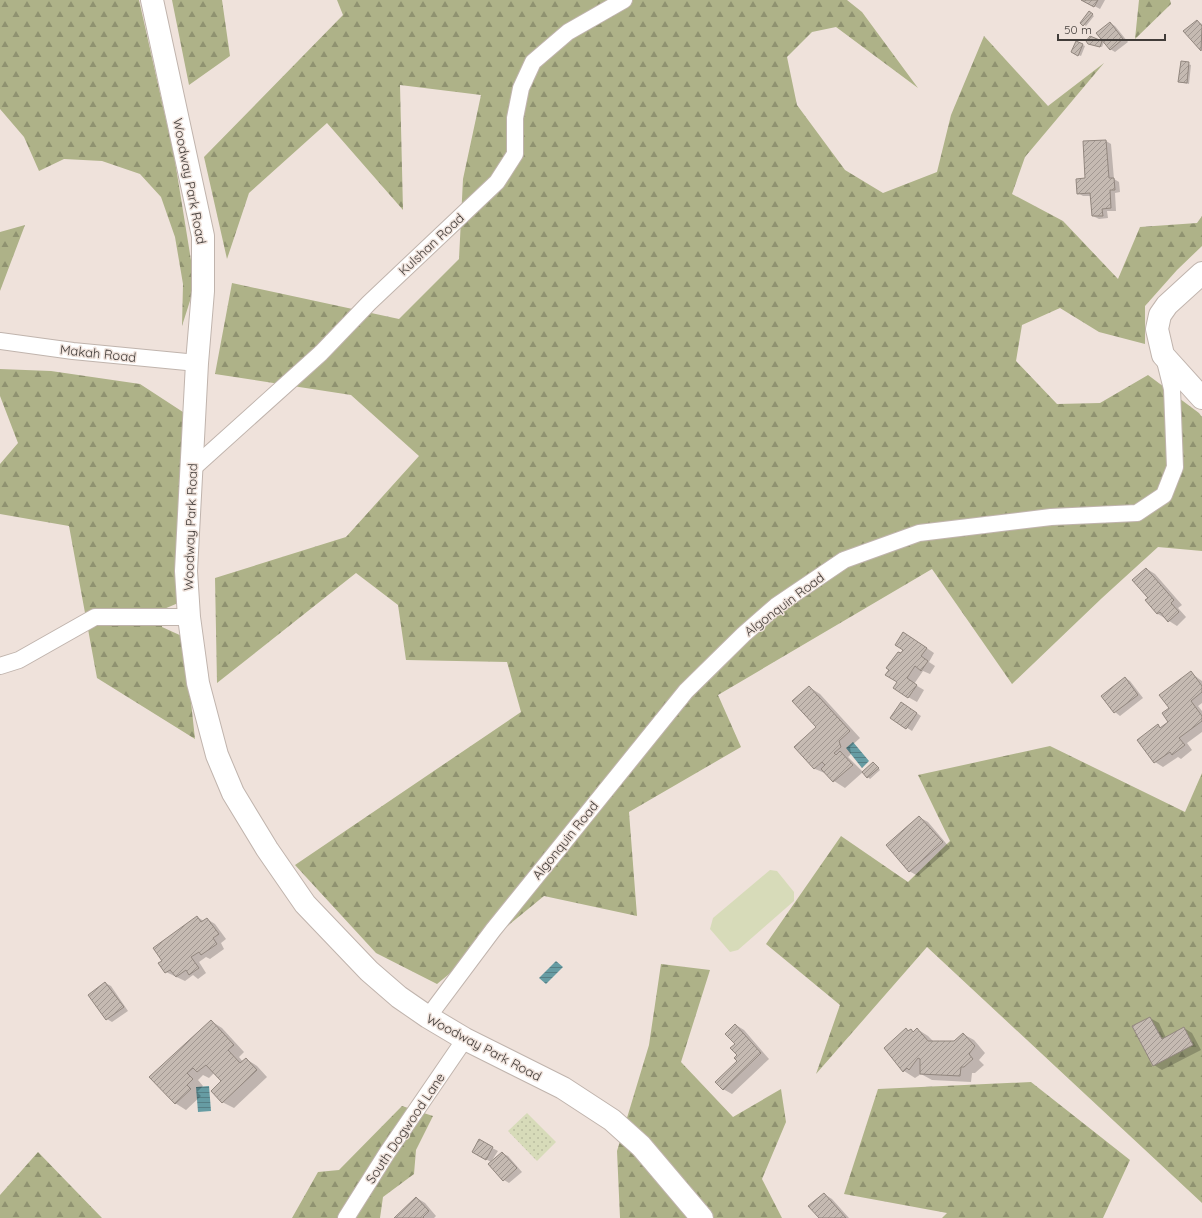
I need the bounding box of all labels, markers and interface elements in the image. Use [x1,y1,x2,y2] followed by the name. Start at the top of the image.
[1058,16,1165,42] scale bar
[1064,22,1092,37] text: 50 m
[170,117,210,245] street label: Woodway Park Road
[395,210,467,278] street label: Kulshan Road
[59,341,137,365] street label: Makah Road
[180,463,200,591] street label: Woodway Park Road
[741,569,827,639] street label: Algonquin Road
[529,798,601,882] street label: Algonquin Road
[424,1010,544,1084] street label: Woodway Park Road
[362,1070,448,1186] street label: South Dogwood Lane

